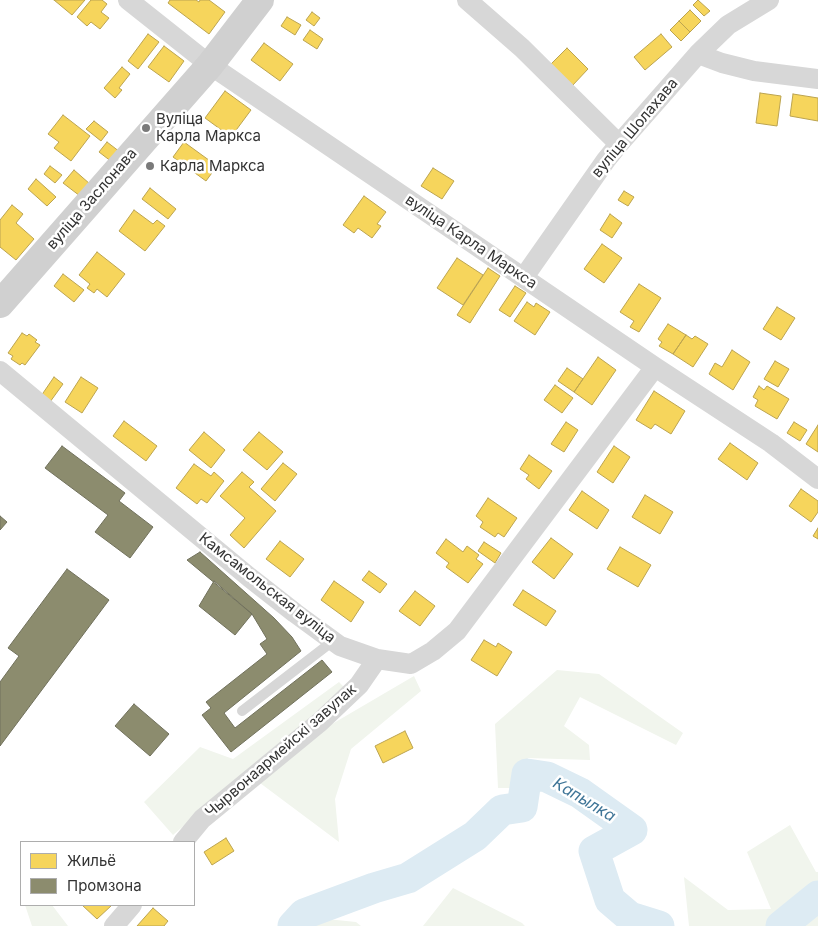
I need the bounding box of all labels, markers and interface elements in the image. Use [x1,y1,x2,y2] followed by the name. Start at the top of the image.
[588,75,682,181] street label: вуліца Шолахава
[156,110,261,145] place label: Вуліца Карла Маркса
[140,122,152,134] marker: Вуліца Карла Маркса
[43,145,141,253] street label: вуліца Заслонава
[160,157,265,175] place label: Карла Маркса
[144,160,156,172] marker: Карла Маркса
[402,191,540,293] street label: вуліца Карла Маркса
[195,529,339,647] street label: Камсамольская вуліца
[202,681,360,821] street label: Чырвонаармейскі завулак
[549,774,619,826] water label: Капылка
[20,841,195,906] legend
[67,851,116,870] text: Жильё
[67,876,142,895] text: Промзона

